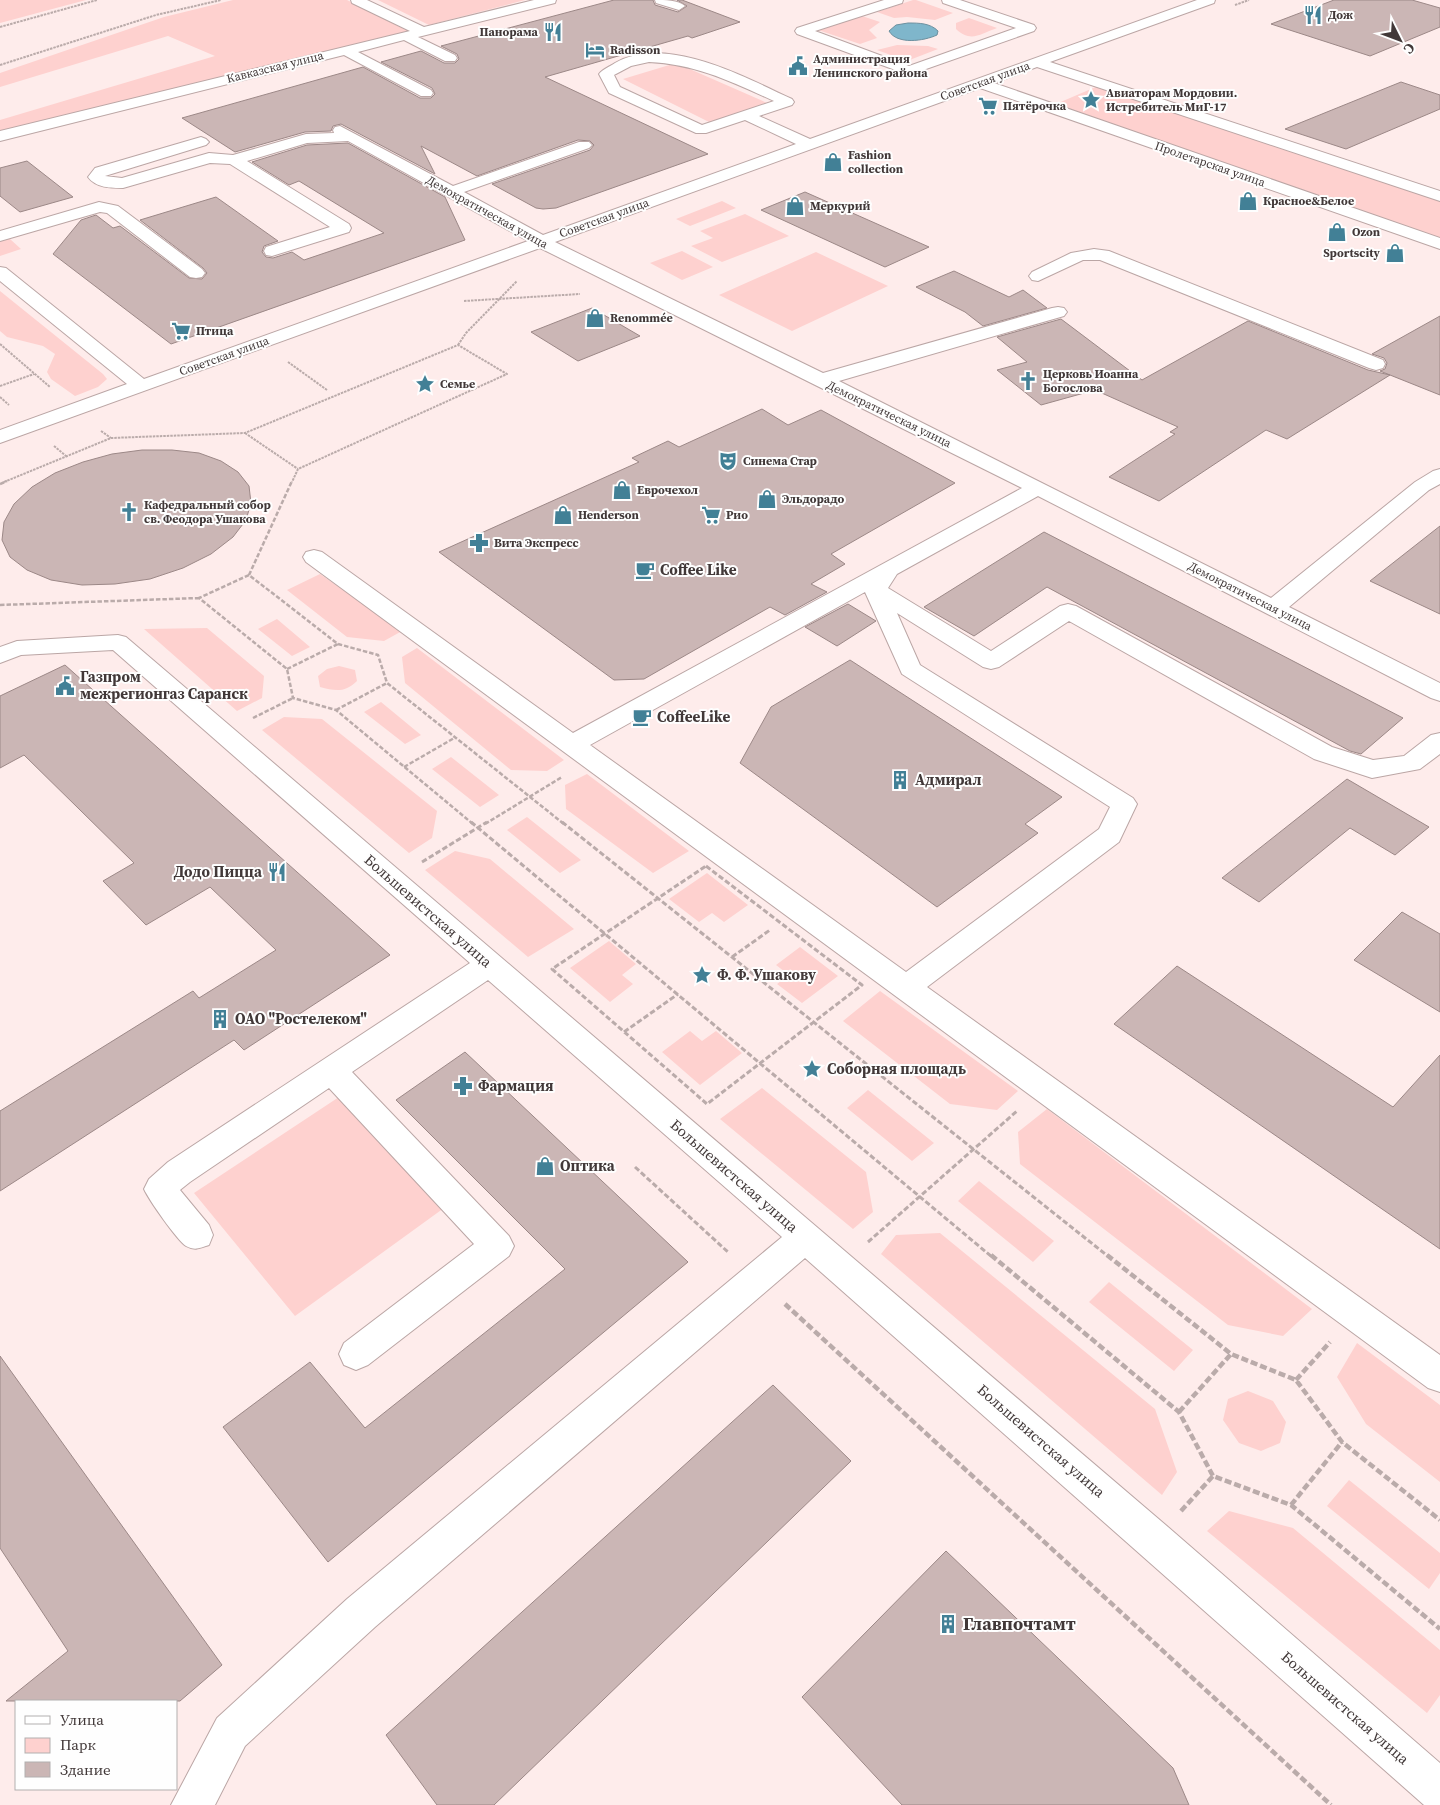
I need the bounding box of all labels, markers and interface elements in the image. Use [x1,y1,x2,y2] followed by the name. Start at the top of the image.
[1302,4,1324,26] restaurant icon: Дож
[1328,7,1353,23] place label: Дож
[1375,15,1425,65] north arrow
[542,21,564,43] restaurant icon: Панорама
[480,24,539,40] place label: Панорама
[584,39,606,61] hotel icon: Radisson
[1399,39,1420,59] text: С
[610,42,661,58] place label: Radisson
[225,47,326,87] street label: Кавказская улица
[813,51,928,81] place label: Администрация Ленинского района
[787,55,809,77] public building icon: Администрация Ленинского района
[938,57,1033,105] street label: Советская улица
[1106,85,1237,115] place label: Авиаторам Мордовии. Истребитель МиГ-17
[1080,89,1102,111] place icon: Авиаторам Мордовии. Истребитель МиГ-17
[977,95,999,117] supermarket icon: Пятёрочка
[1003,98,1067,114] place label: Пятёрочка
[1153,138,1268,191] street label: Пролетарская улица
[848,147,904,177] place label: Fashion collection
[822,151,844,173] shop icon: Fashion collection
[423,172,552,253] street label: Демократическая улица
[1237,190,1259,212] shop icon: Красное&Белое
[1263,193,1354,209] place label: Красное&Белое
[557,194,652,242] street label: Советская улица
[784,195,806,217] shop icon: Меркурий
[810,198,871,214] place label: Меркурий
[1326,221,1348,243] shop icon: Ozon
[1352,224,1381,240] place label: Ozon
[1384,242,1406,264] shop icon: Sportscity
[1323,245,1381,261] place label: Sportscity
[584,307,606,329] shop icon: Renommée
[610,310,673,326] place label: Renommée
[170,320,192,342] supermarket icon: Птица
[196,323,234,339] place label: Птица
[177,332,272,380] street label: Советская улица
[1043,366,1139,396] place label: Церковь Иоанна Богослова
[1017,370,1039,392] church icon: Церковь Иоанна Богослова
[414,373,436,395] place icon: Семье
[440,376,475,392] place label: Семье
[824,377,955,452] street label: Демократическая улица
[717,450,739,472] theatre icon: Синема Стар
[743,453,817,469] place label: Синема Стар
[611,479,633,501] shop icon: Еврочехол
[637,482,698,498] place label: Еврочехол
[756,488,778,510] shop icon: Эльдорадо
[782,491,845,507] place label: Эльдорадо
[144,497,271,527] place label: Кафедральный собор св. Феодора Ушакова
[118,501,140,523] church icon: Кафедральный собор св. Феодора Ушакова
[552,504,574,526] shop icon: Henderson
[700,504,722,526] supermarket icon: Рио
[578,507,640,523] place label: Henderson
[726,507,748,523] place label: Рио
[468,532,490,554] pharmacy icon: Вита Экспресс
[494,535,579,551] place label: Вита Экспресс
[1185,558,1315,635] street label: Демократическая улица
[634,559,656,581] cafe icon: Coffee Like
[660,559,737,580] place label: Coffee Like
[80,666,248,704] place label: Газпром межрегионгаз Саранск
[54,675,76,697] public building icon: Газпром межрегионгаз Саранск
[631,706,653,728] cafe icon: CoffeeLike
[657,706,730,727] place label: CoffeeLike
[889,769,911,791] building icon: Адмирал
[915,769,981,790] place label: Адмирал
[360,849,497,972] street label: Большевистская улица
[174,861,263,882] place label: Додо Пицца
[266,861,288,883] restaurant icon: Додо Пицца
[691,964,713,986] place icon: Ф. Ф. Ушакову
[717,964,816,985] place label: Ф. Ф. Ушакову
[209,1008,231,1030] building icon: ОАО "Ростелеком"
[235,1008,367,1029] place label: ОАО "Ростелеком"
[801,1058,823,1080] place icon: Соборная площадь
[827,1058,966,1079] place label: Соборная площадь
[452,1075,474,1097] pharmacy icon: Фармация
[478,1075,554,1096] place label: Фармация
[666,1114,803,1237] street label: Большевистская улица
[534,1155,556,1177] shop icon: Оптика
[560,1155,616,1176] place label: Оптика
[973,1379,1110,1502] street label: Большевистская улица
[963,1611,1076,1636] place label: Главпочтамт
[937,1613,959,1635] building icon: Главпочтамт
[1277,1646,1414,1769] street label: Большевистская улица
[15,1700,178,1790] legend
[60,1709,104,1730] text: Улица
[60,1734,96,1755] text: Парк
[60,1759,111,1780] text: Здание

